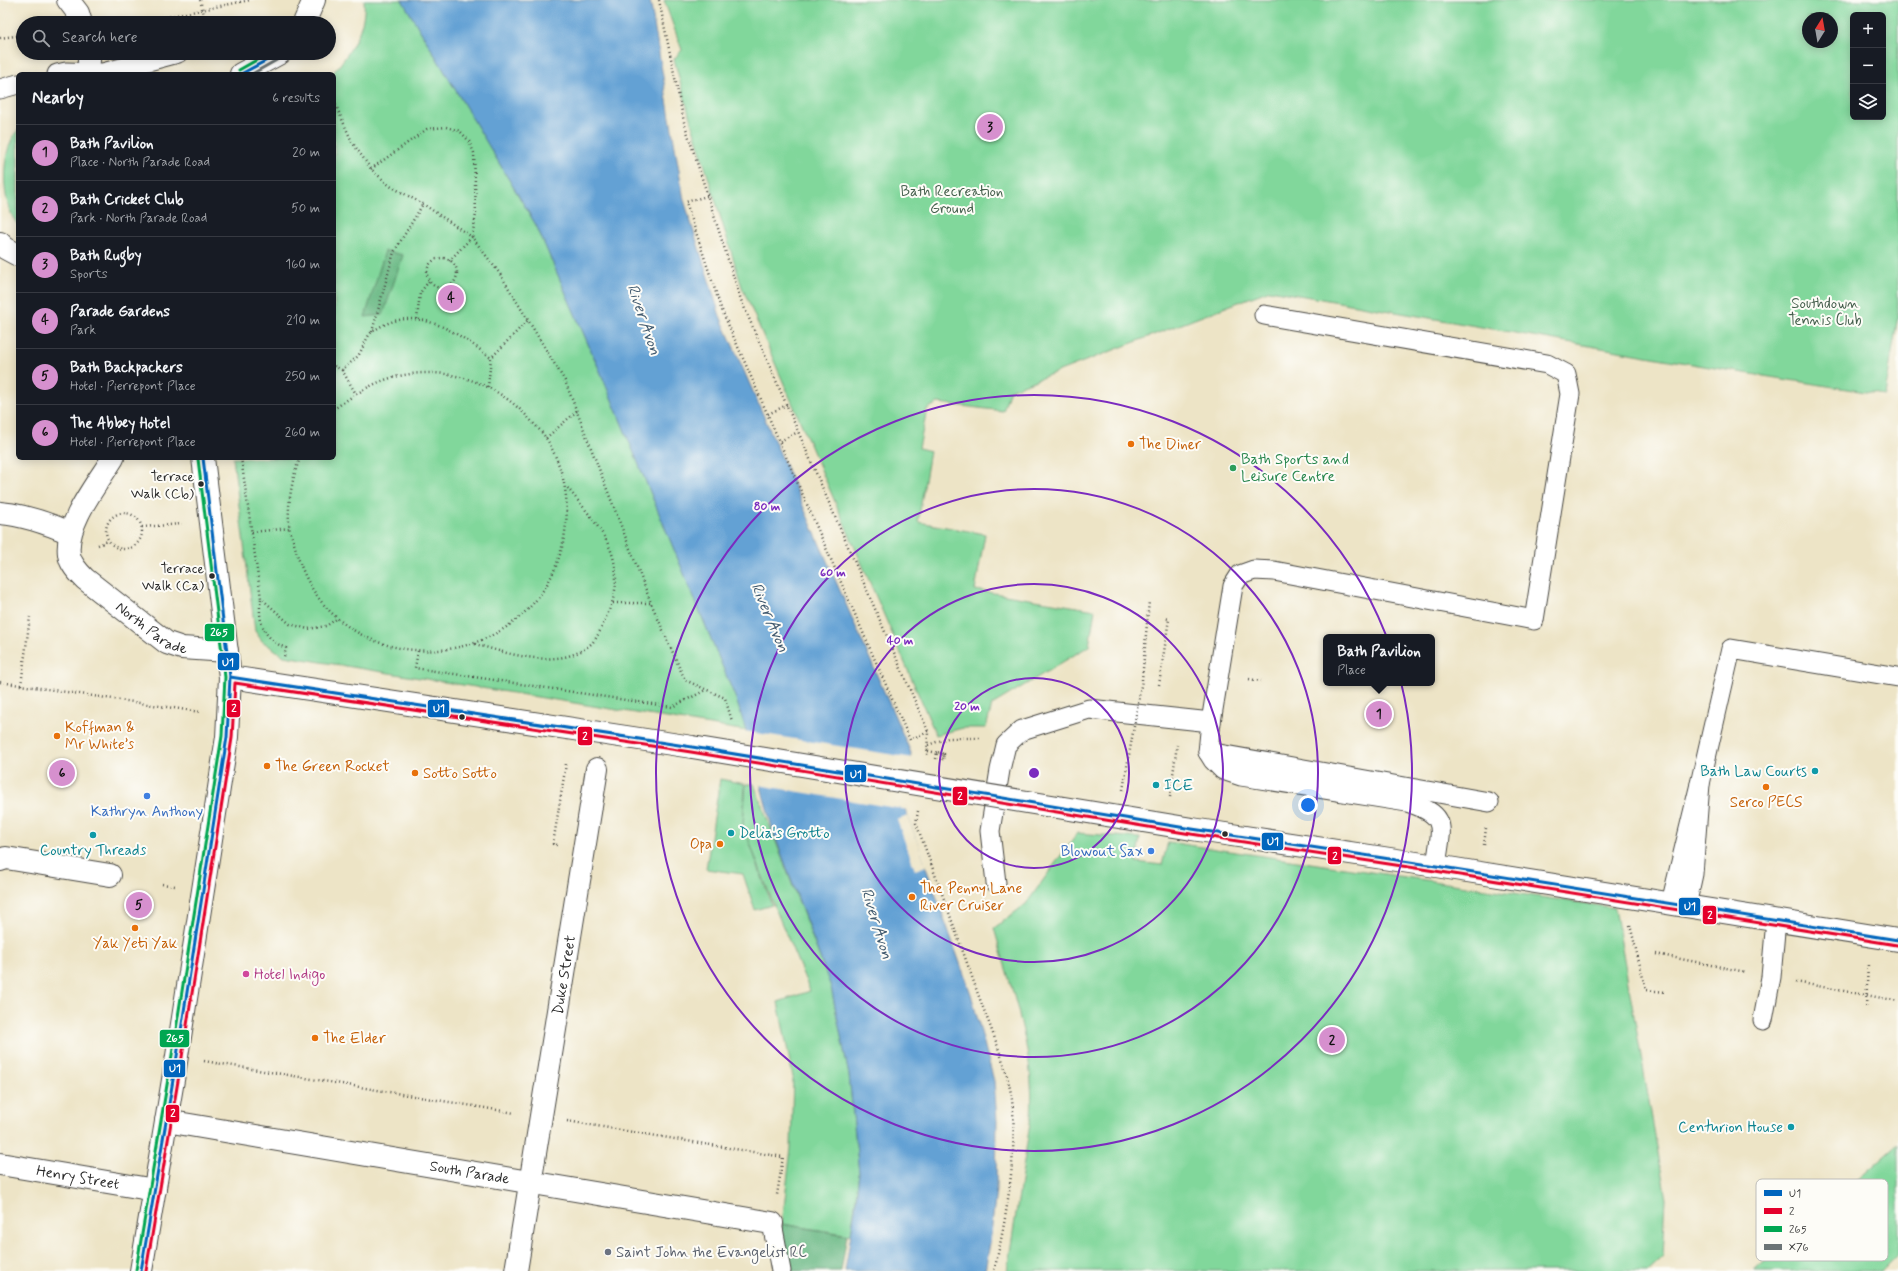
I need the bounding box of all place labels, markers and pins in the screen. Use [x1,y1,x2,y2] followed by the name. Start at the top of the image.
[977,112,1003,142] pin: 3
[438,283,464,313] pin: 4
[1139,435,1202,455] place label: The Diner
[1126,439,1136,449] marker: The Diner
[1241,450,1349,487] place label: Bath Sports and Leisure Centre
[1228,463,1238,473] marker: Bath Sports and Leisure Centre
[131,468,194,503] place label: Terrace Walk (Cb)
[196,479,206,489] marker: Terrace Walk (Cb)
[142,560,204,595] place label: Terrace Walk (Ca)
[207,571,217,581] marker: Terrace Walk (Ca)
[1366,699,1392,729] pin: 1
[457,712,467,722] unlabelled marker
[65,718,135,755] place label: Koffman & Mr White’s
[52,731,62,741] marker: Koffman & Mr White’s
[275,757,390,777] place label: The Green Rocket
[49,758,75,788] pin: 6
[262,761,272,771] marker: The Green Rocket
[1700,762,1807,782] place label: Bath Law Courts
[423,764,497,784] place label: Sotto Sotto
[1027,766,1041,780] centre of rings
[1810,766,1820,776] marker: Bath Law Courts
[410,768,420,778] marker: Sotto Sotto
[1164,776,1194,796] place label: ICE
[1151,780,1161,790] marker: ICE
[1761,782,1771,792] marker: Serco PECS
[142,791,152,801] marker: Kathryn Anthony
[1730,793,1803,813] place label: Serco PECS
[91,802,204,822] place label: Kathryn Anthony
[739,824,830,844] place label: Delia's Grotto
[726,828,736,838] marker: Delia's Grotto
[1220,829,1230,839] unlabelled marker
[88,830,98,840] marker: Country Threads
[690,835,712,855] place label: Opa
[715,839,725,849] marker: Opa
[40,841,147,861] place label: Country Threads
[1061,842,1143,862] place label: Blowout Sax
[1146,846,1156,856] marker: Blowout Sax
[920,879,1022,916] place label: The Penny Lane River Cruiser
[126,890,152,920] pin: 5
[907,892,917,902] marker: The Penny Lane River Cruiser
[130,923,140,933] marker: Yak Yeti Yak
[93,934,178,954] place label: Yak Yeti Yak
[254,965,325,986] place label: Hotel Indigo
[241,969,251,979] marker: Hotel Indigo
[1319,1025,1345,1055] pin: 2
[323,1029,386,1049] place label: The Elder
[310,1033,320,1043] marker: The Elder
[1678,1118,1783,1138] place label: Centurion House
[1786,1122,1796,1132] marker: Centurion House
[616,1243,807,1264] place label: Saint John the Evangelist RC
[603,1247,613,1257] marker: Saint John the Evangelist RC

